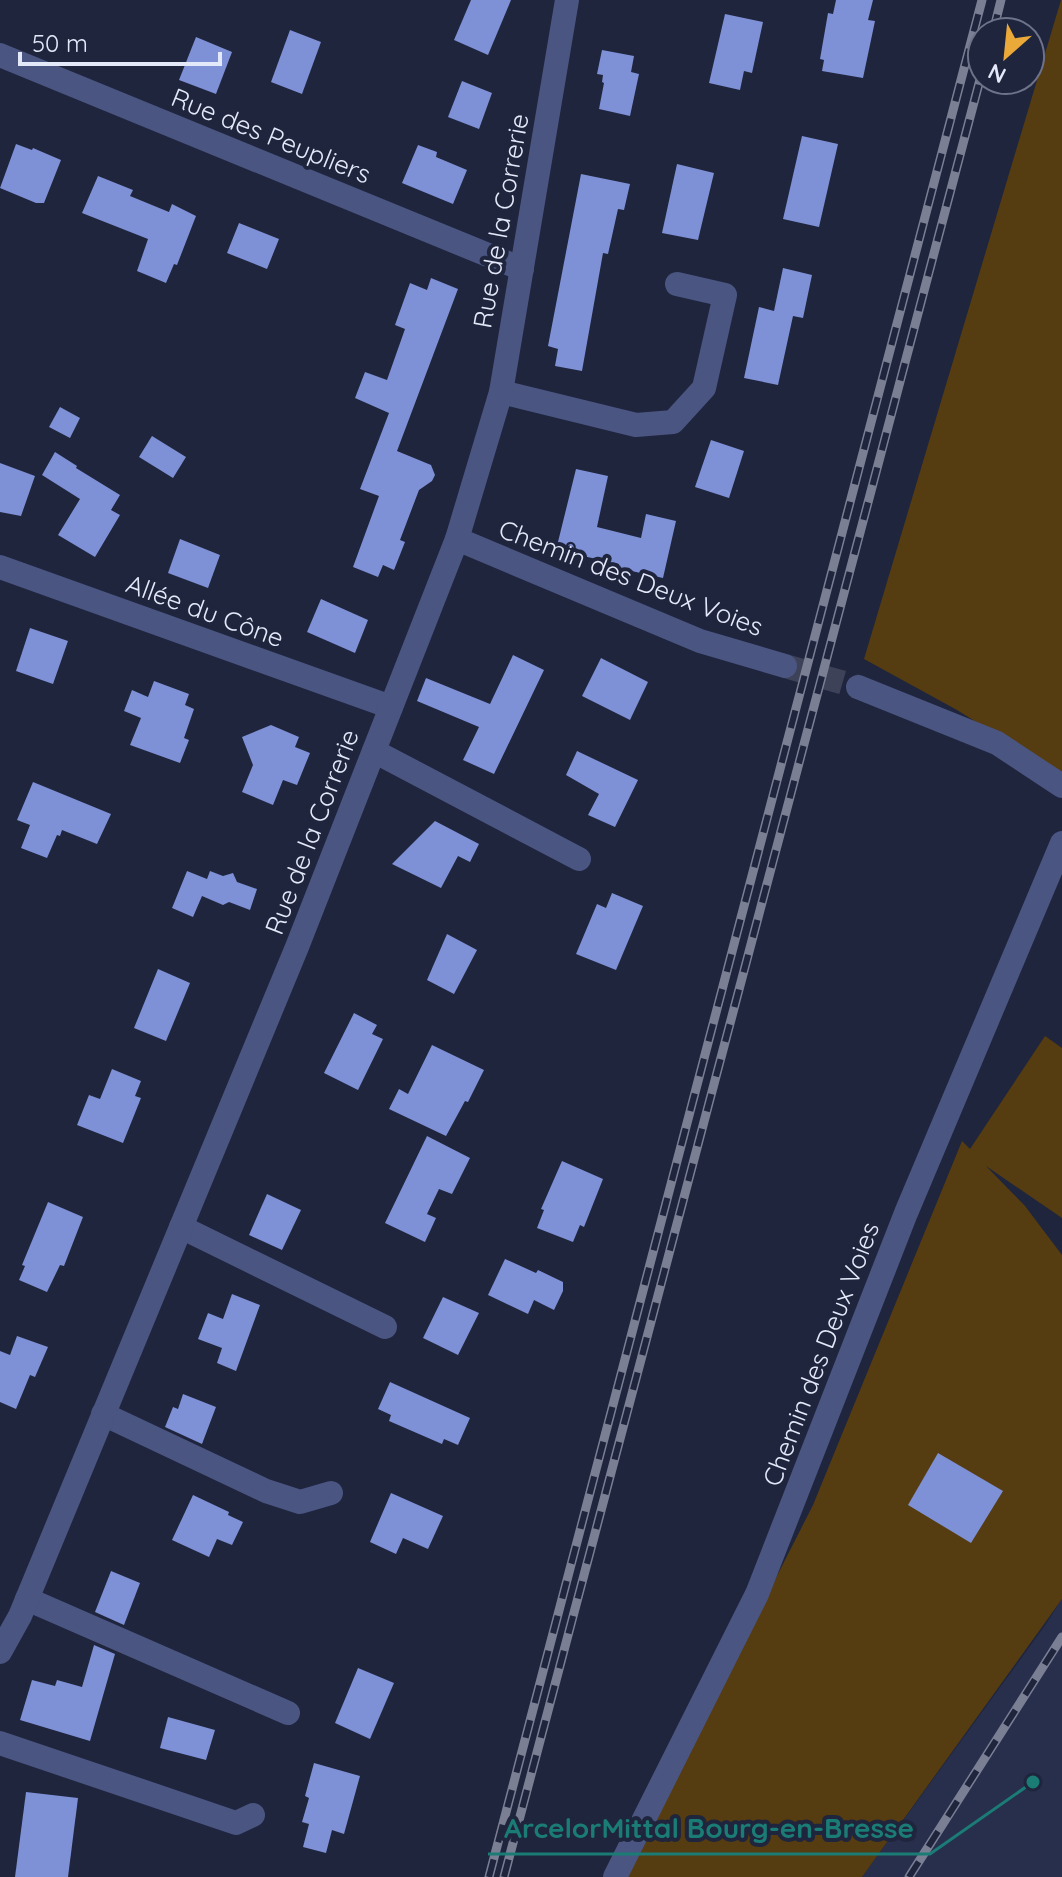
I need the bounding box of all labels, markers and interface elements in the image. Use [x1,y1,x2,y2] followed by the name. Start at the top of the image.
[20,16,220,66] scale bar
[966,16,1046,96] north arrow
[32,28,88,58] text: 50 m
[983,58,1010,90] text: N
[167,80,376,191] street label: Rue des Peupliers
[465,111,536,331] street label: Rue de la Correrie
[494,512,768,643] street label: Chemin des Deux Voies
[122,567,289,654] street label: Allée du Cône
[257,725,366,939] street label: Rue de la Correrie
[755,1217,886,1491] street label: Chemin des Deux Voies
[488,1802,930,1854] callout: ArcelorMittal Bourg-en-Bresse
[504,1810,914,1845] text: ArcelorMittal Bourg-en-Bresse

